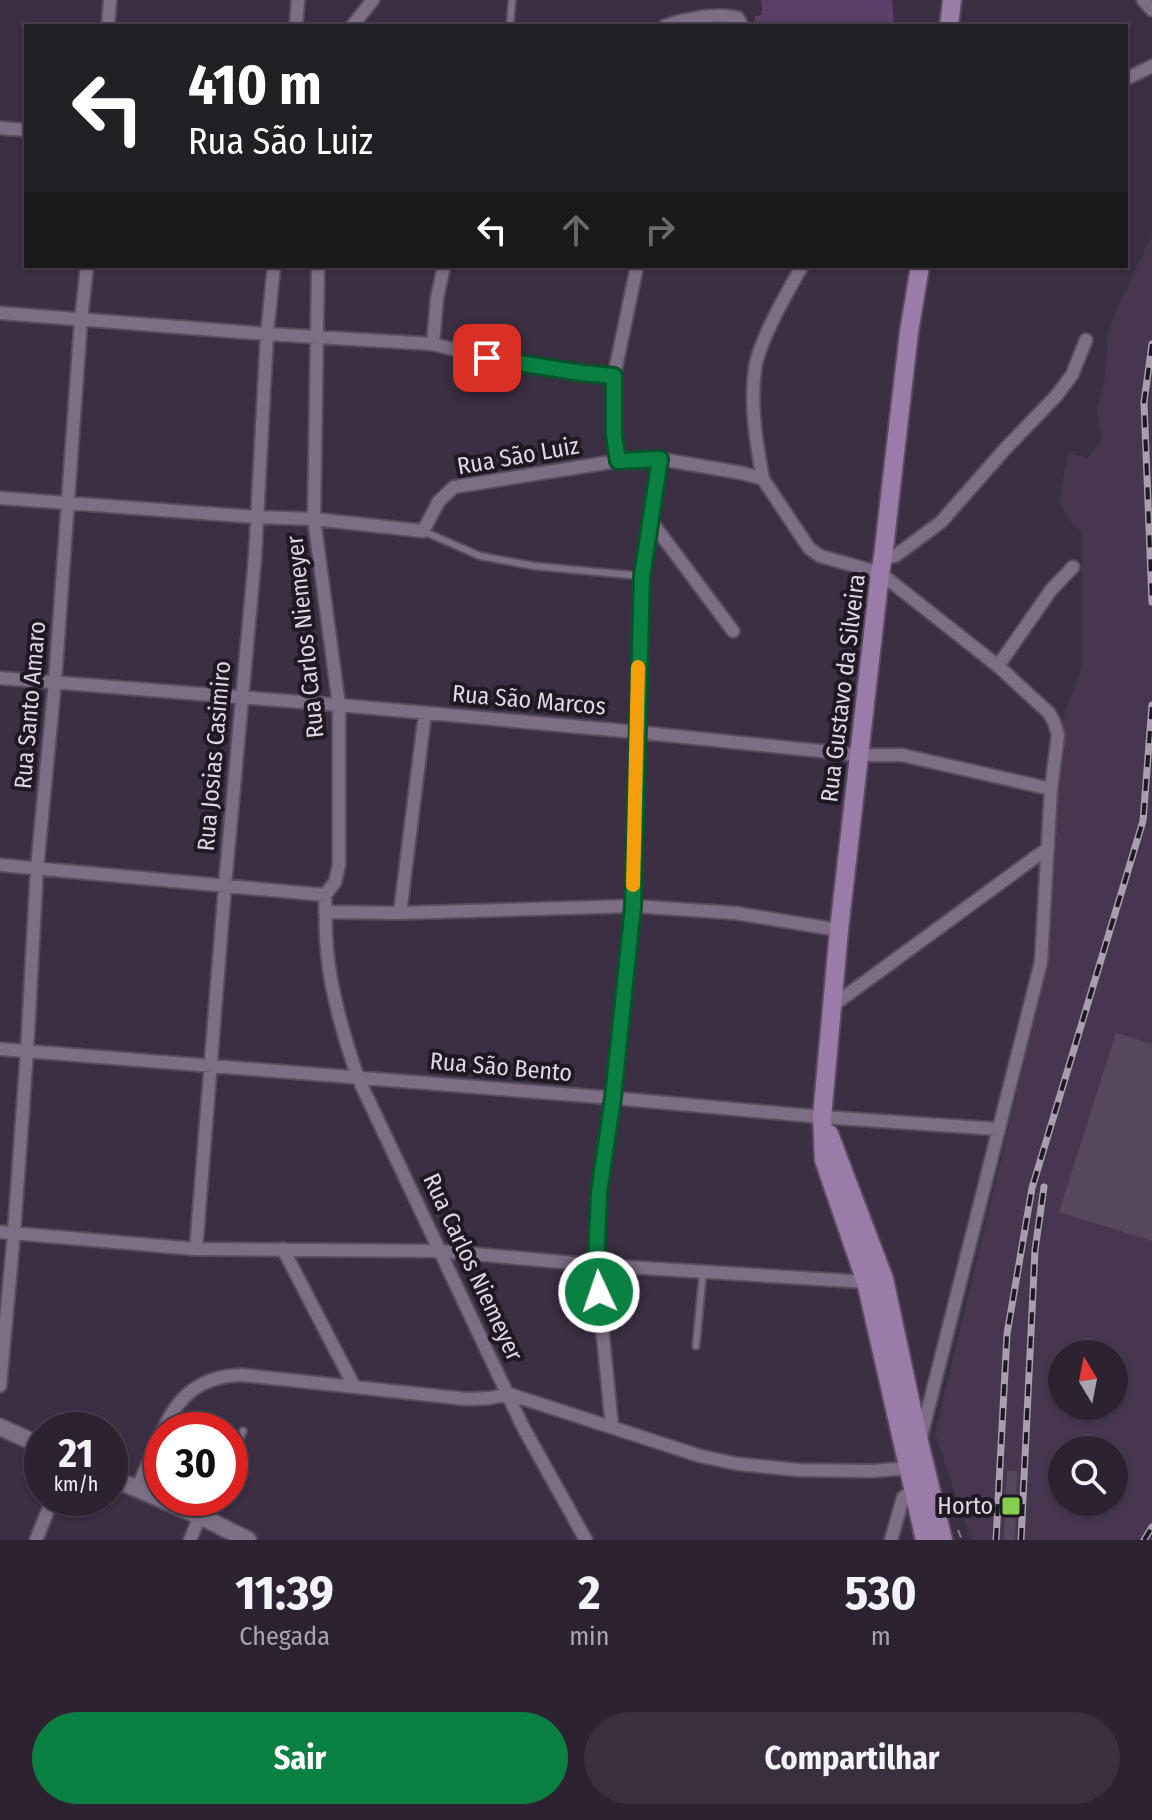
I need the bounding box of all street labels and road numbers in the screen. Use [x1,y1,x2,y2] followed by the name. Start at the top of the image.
[455,432,581,480] street label: Rua São Luiz
[280,534,330,740] street label: Rua Carlos Niemeyer
[815,572,871,804] street label: Rua Gustavo da Silveira
[9,620,51,790] street label: Rua Santo Amaro
[192,660,236,852] street label: Rua Josias Casimiro
[451,679,607,721] street label: Rua São Marcos
[429,1047,573,1087] street label: Rua São Bento
[417,1169,529,1366] street label: Rua Carlos Niemeyer

